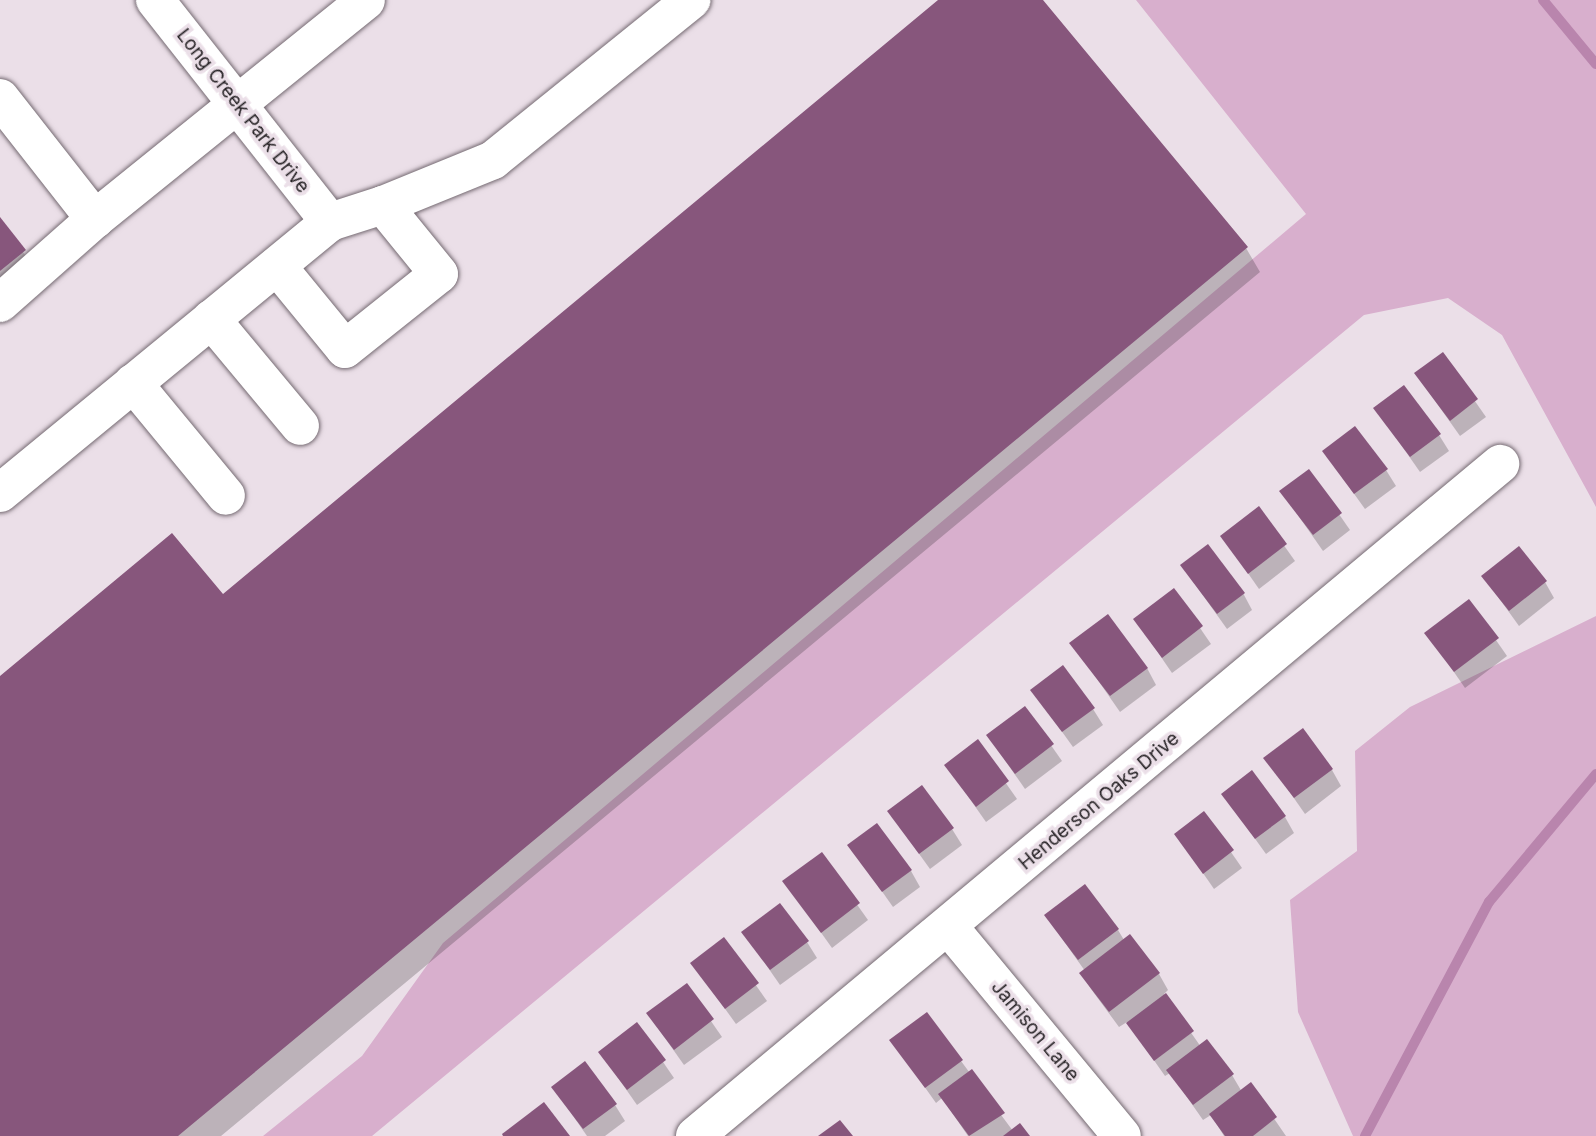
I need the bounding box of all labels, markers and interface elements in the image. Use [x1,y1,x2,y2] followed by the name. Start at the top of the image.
[172,24,314,198] street label: Long Creek Park Drive
[1014,727,1184,875] street label: Henderson Oaks Drive
[986,976,1084,1086] street label: Jamison Lane

